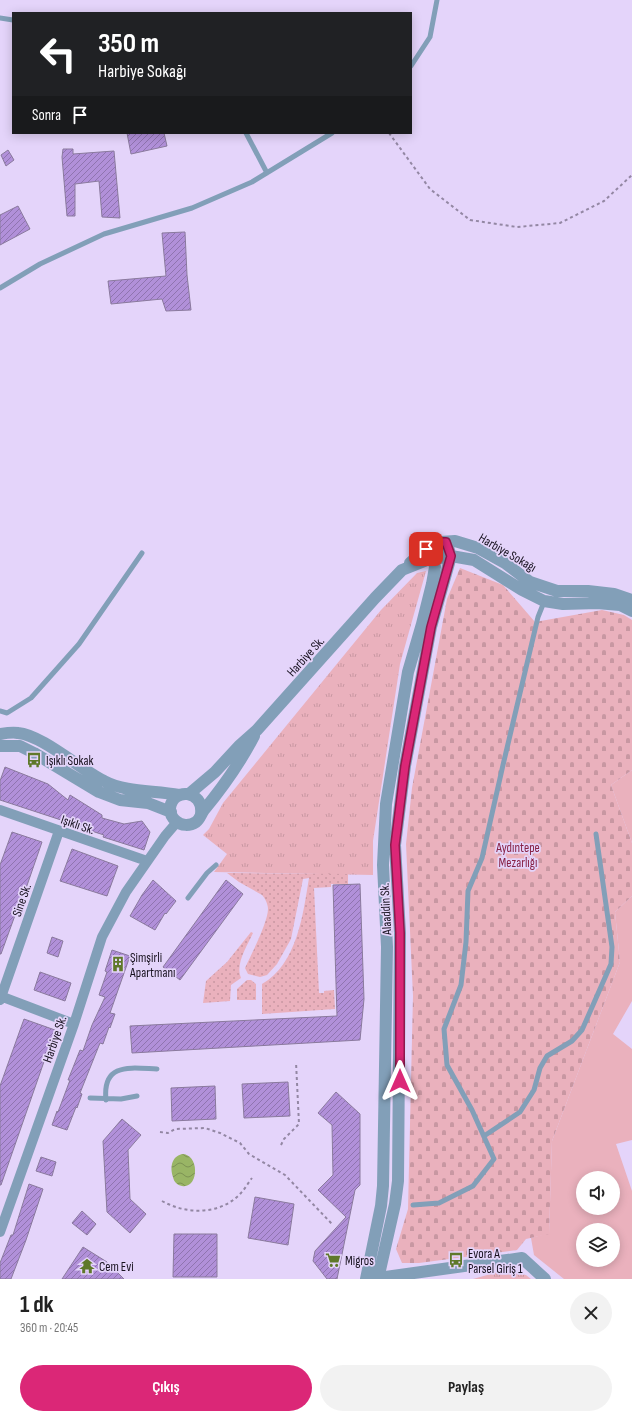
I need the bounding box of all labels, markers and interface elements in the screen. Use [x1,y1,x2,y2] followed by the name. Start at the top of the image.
[98,27,159,60] text: 350 m
[32,28,84,80] icon: left
[98,61,186,82] text: Harbiye Sokağı
[69,104,91,126] icon: arrive
[32,106,61,125] text: Sonra
[476,530,539,576] street label: Harbiye Sokağı
[409,532,443,566] pin
[415,538,437,560] icon: arrive
[284,633,328,680] street label: Harbiye Sk.
[25,751,43,769] bus stop icon: Işıklı Sokak
[46,753,94,769] place label: Işıklı Sokak
[59,812,97,838] street label: Işıklı Sk.
[495,840,540,871] park label: Aydıntepe Mezarlığı
[9,882,35,919] street label: Sine Sk.
[377,883,395,936] street label: Alaaddin Sk.
[129,950,175,981] place label: Şimşirli Apartmanı
[109,955,127,973] building icon: Şimşirli Apartmanı
[40,1014,70,1065] street label: Harbiye Sk.
[379,1060,421,1102] position arrow
[576,1171,620,1267] map controls
[576,1171,620,1215] button: sound
[576,1223,620,1267] button: layers
[468,1246,523,1277] place label: Evora A Parsel Giriş 1
[324,1251,342,1269] supermarket icon: Migros
[447,1251,465,1269] bus stop icon: Evora A Parsel Giriş 1
[345,1253,374,1269] place label: Migros
[78,1257,96,1275] temple icon: Cem Evi
[99,1259,134,1275] place label: Cem Evi
[20,1290,54,1319] text: 1 dk
[570,1292,612,1334] button: close
[20,1320,78,1336] text: 360 m · 20:45
[20,1365,312,1411] button: Çıkış
[320,1365,612,1411] button: Paylaş

